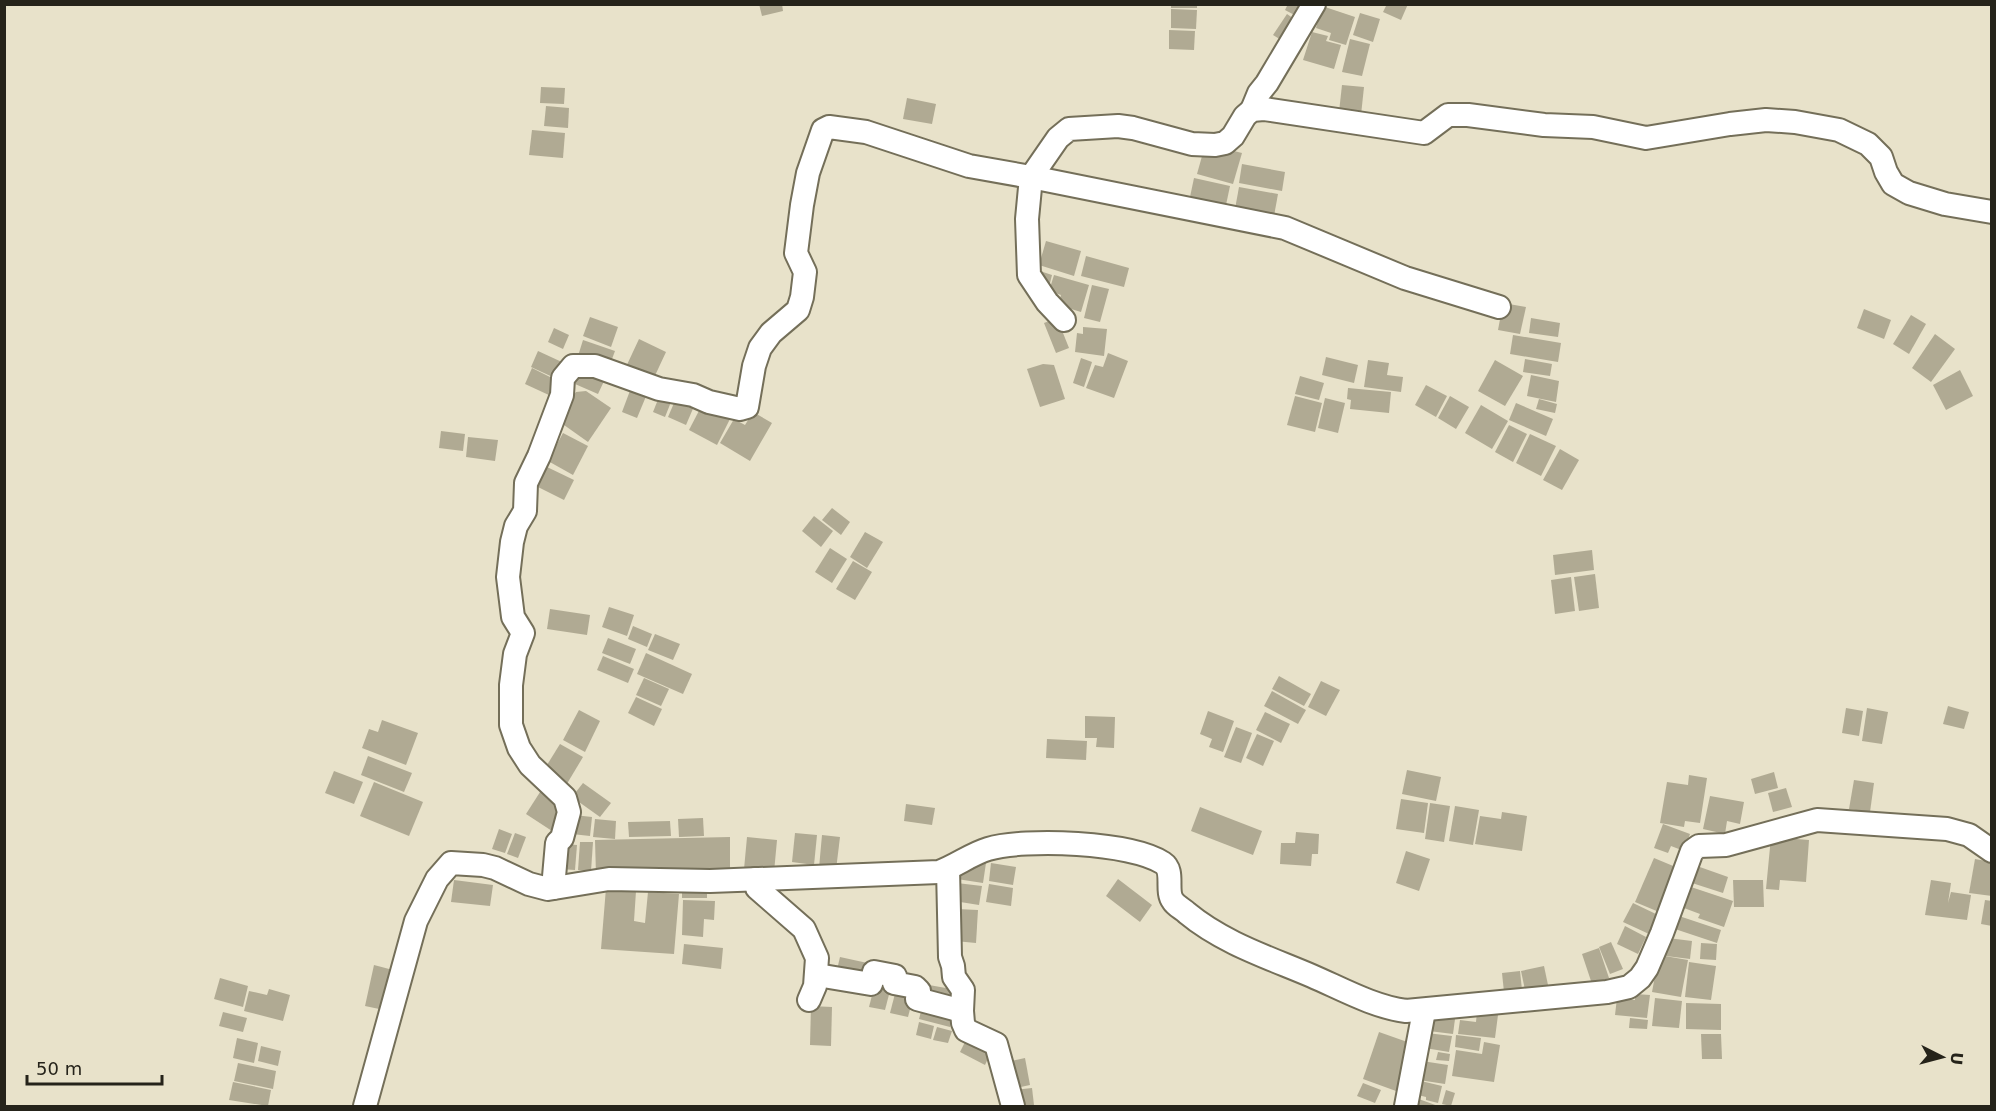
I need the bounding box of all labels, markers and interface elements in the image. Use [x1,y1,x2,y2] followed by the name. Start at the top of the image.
[1912,1027,1972,1087] north arrow
[27,1048,162,1086] scale bar
[1946,1051,1967,1066] text: U
[36,1058,82,1079] text: 50 m

